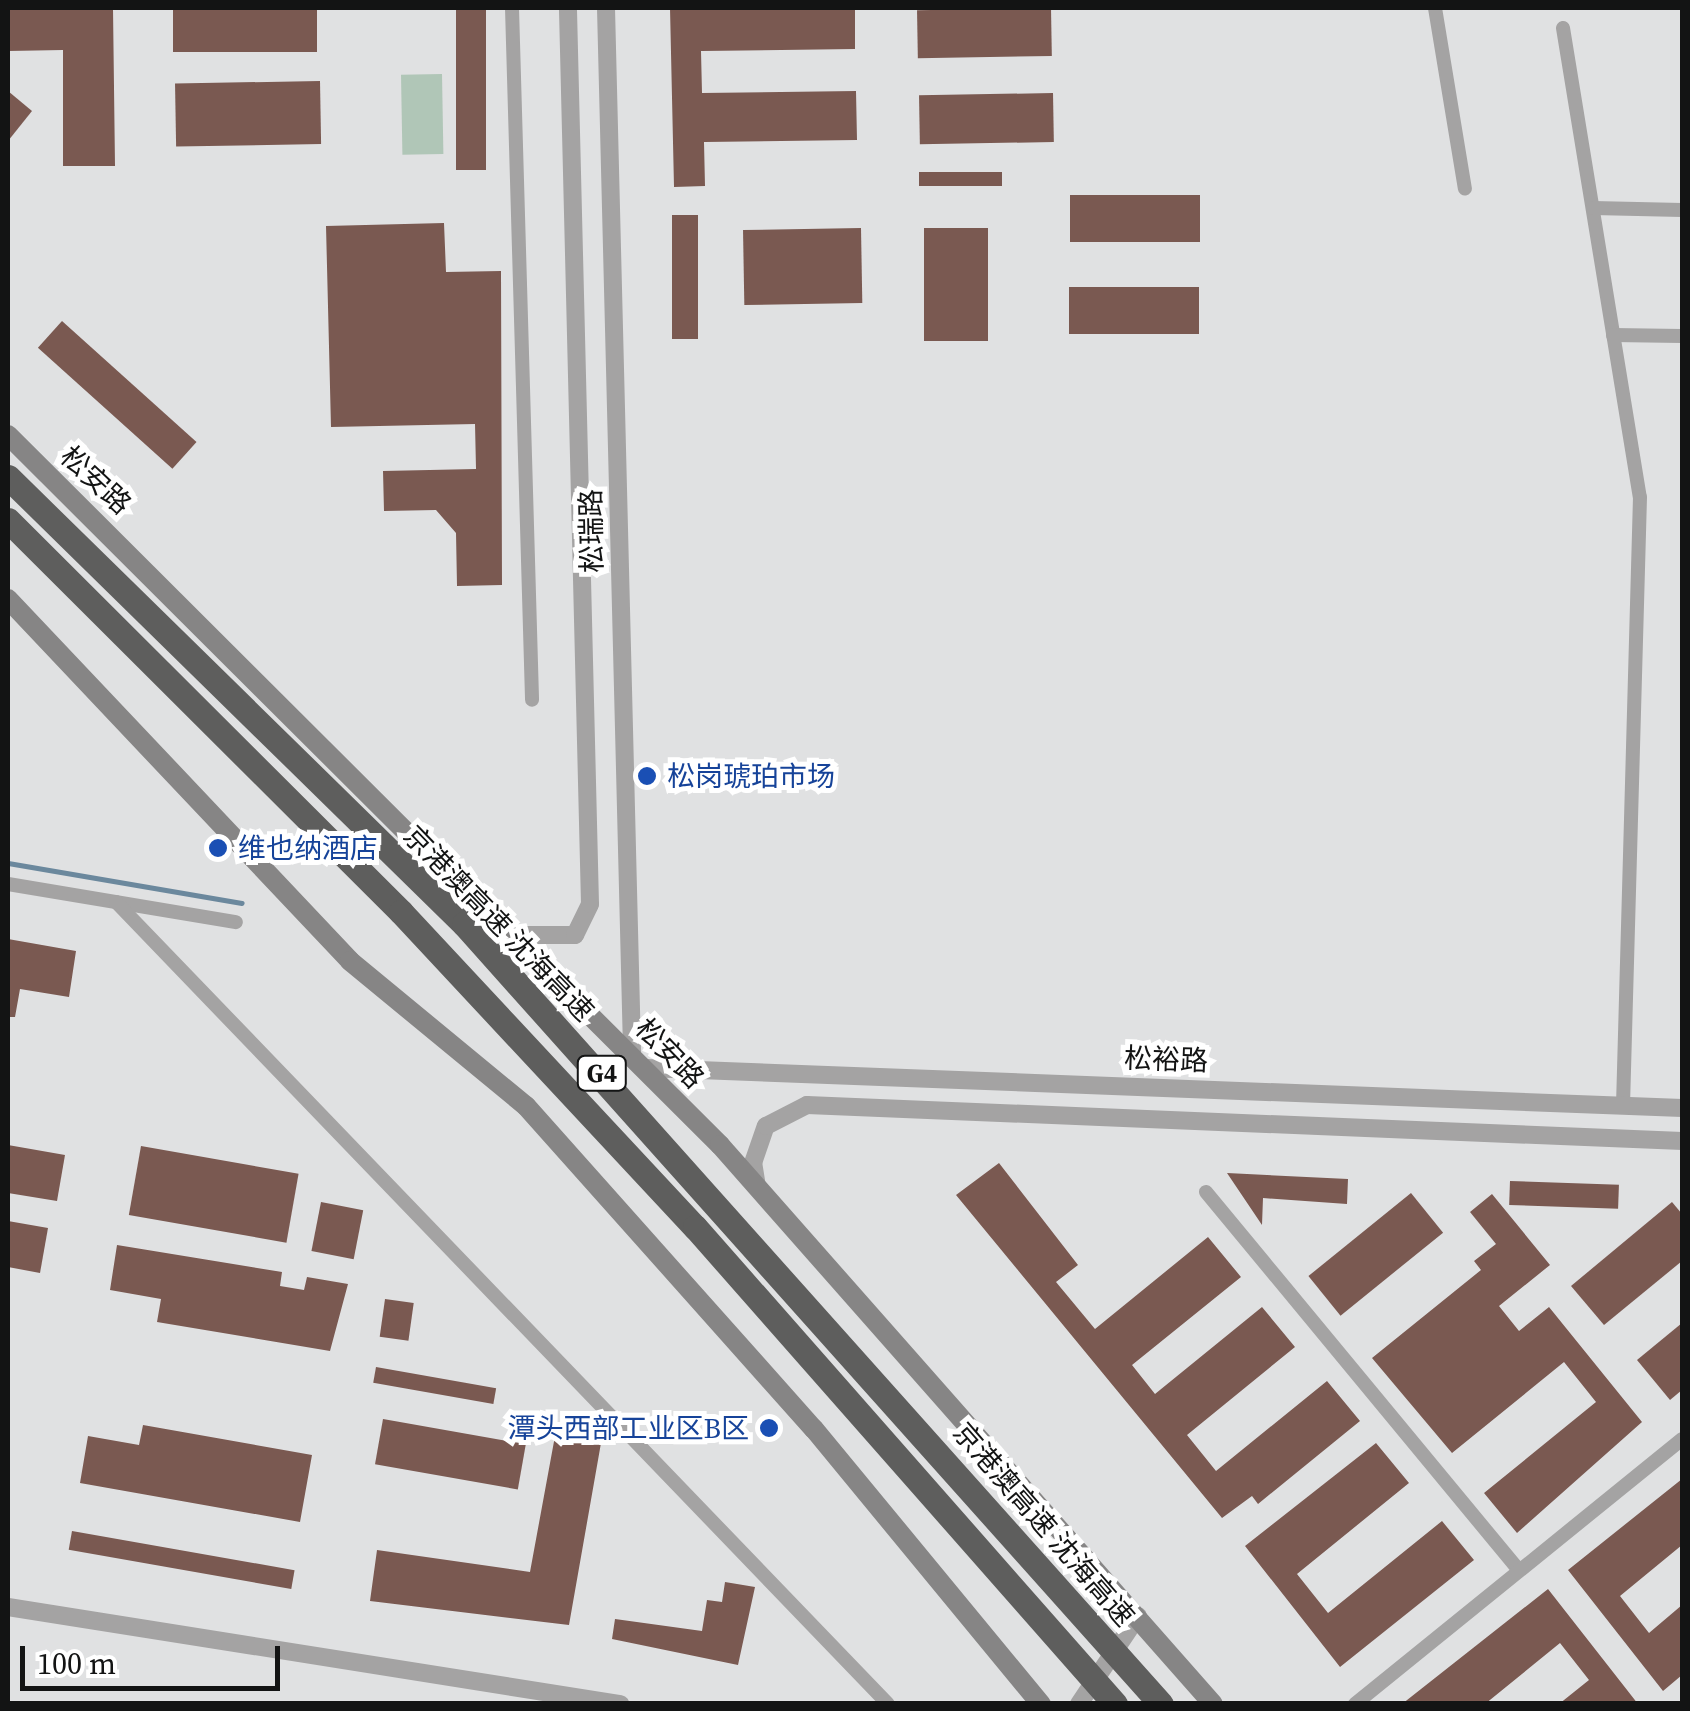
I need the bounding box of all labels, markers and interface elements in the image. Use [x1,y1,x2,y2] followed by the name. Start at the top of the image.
[54,439,138,521] street label: 松安路
[573,489,609,573] street label: 松瑞路
[667,759,835,793] place label: 松岗琥珀市场
[636,765,658,787] marker: 松岗琥珀市场
[397,818,601,1028] street label: 京港澳高速 沈海高速
[238,831,378,865] place label: 维也纳酒店
[207,837,229,859] marker: 维也纳酒店
[629,1011,711,1095] street label: 松安路
[1123,1041,1209,1077] street label: 松裕路
[574,1053,630,1093] road number: G4
[507,1411,749,1445] place label: 潭头西部工业区B区
[947,1415,1141,1633] street label: 京港澳高速 沈海高速
[758,1417,780,1439] marker: 潭头西部工业区B区
[25,1626,285,1688] scale bar
[37,1643,116,1684] text: 100 m

